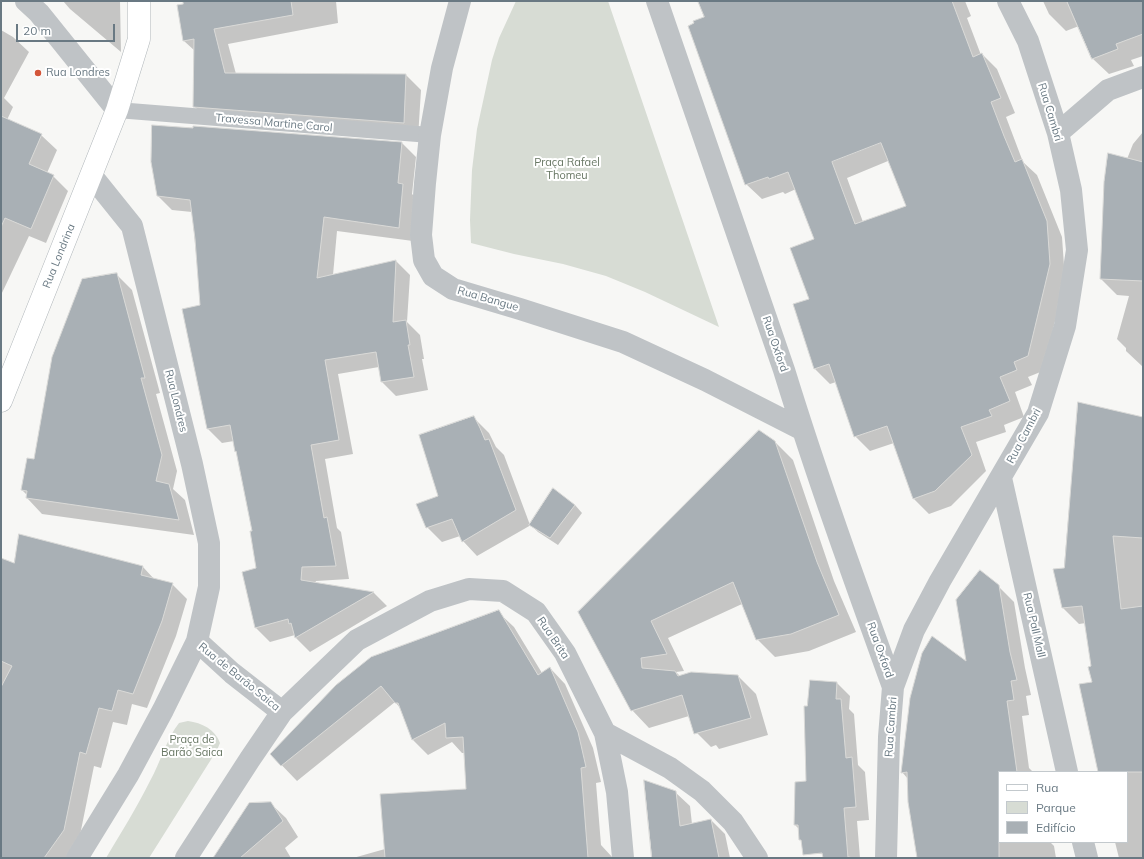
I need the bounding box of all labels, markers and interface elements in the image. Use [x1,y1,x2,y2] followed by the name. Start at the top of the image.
[18,16,117,42] scale bar
[23,23,51,38] text: 20 m
[46,66,110,80] place label: Rua Londres
[33,68,43,78] marker: Rua Londres
[1035,81,1065,143] street label: Rua Cambri
[215,111,333,135] street label: Travessa Martine Carol
[534,156,600,182] park label: Praça Rafael Thomeu
[40,222,78,290] street label: Rua Londrina
[456,284,520,314] street label: Rua Bangue
[759,314,791,374] street label: Rua Oxford
[162,368,190,434] street label: Rua Londres
[1004,406,1044,466] street label: Rua Cambri
[1020,591,1048,659] street label: Rua Pall Mall
[534,614,572,662] street label: Rua Brita
[864,620,896,680] street label: Rua Oxford
[196,640,282,714] street label: Rua de Barão Saica
[882,696,900,758] street label: Rua Cambri
[161,733,223,759] park label: Praça de Barão Saica
[998,771,1128,843] legend
[1036,780,1058,795] text: Rua
[1036,800,1076,815] text: Parque
[1036,820,1076,835] text: Edifício

